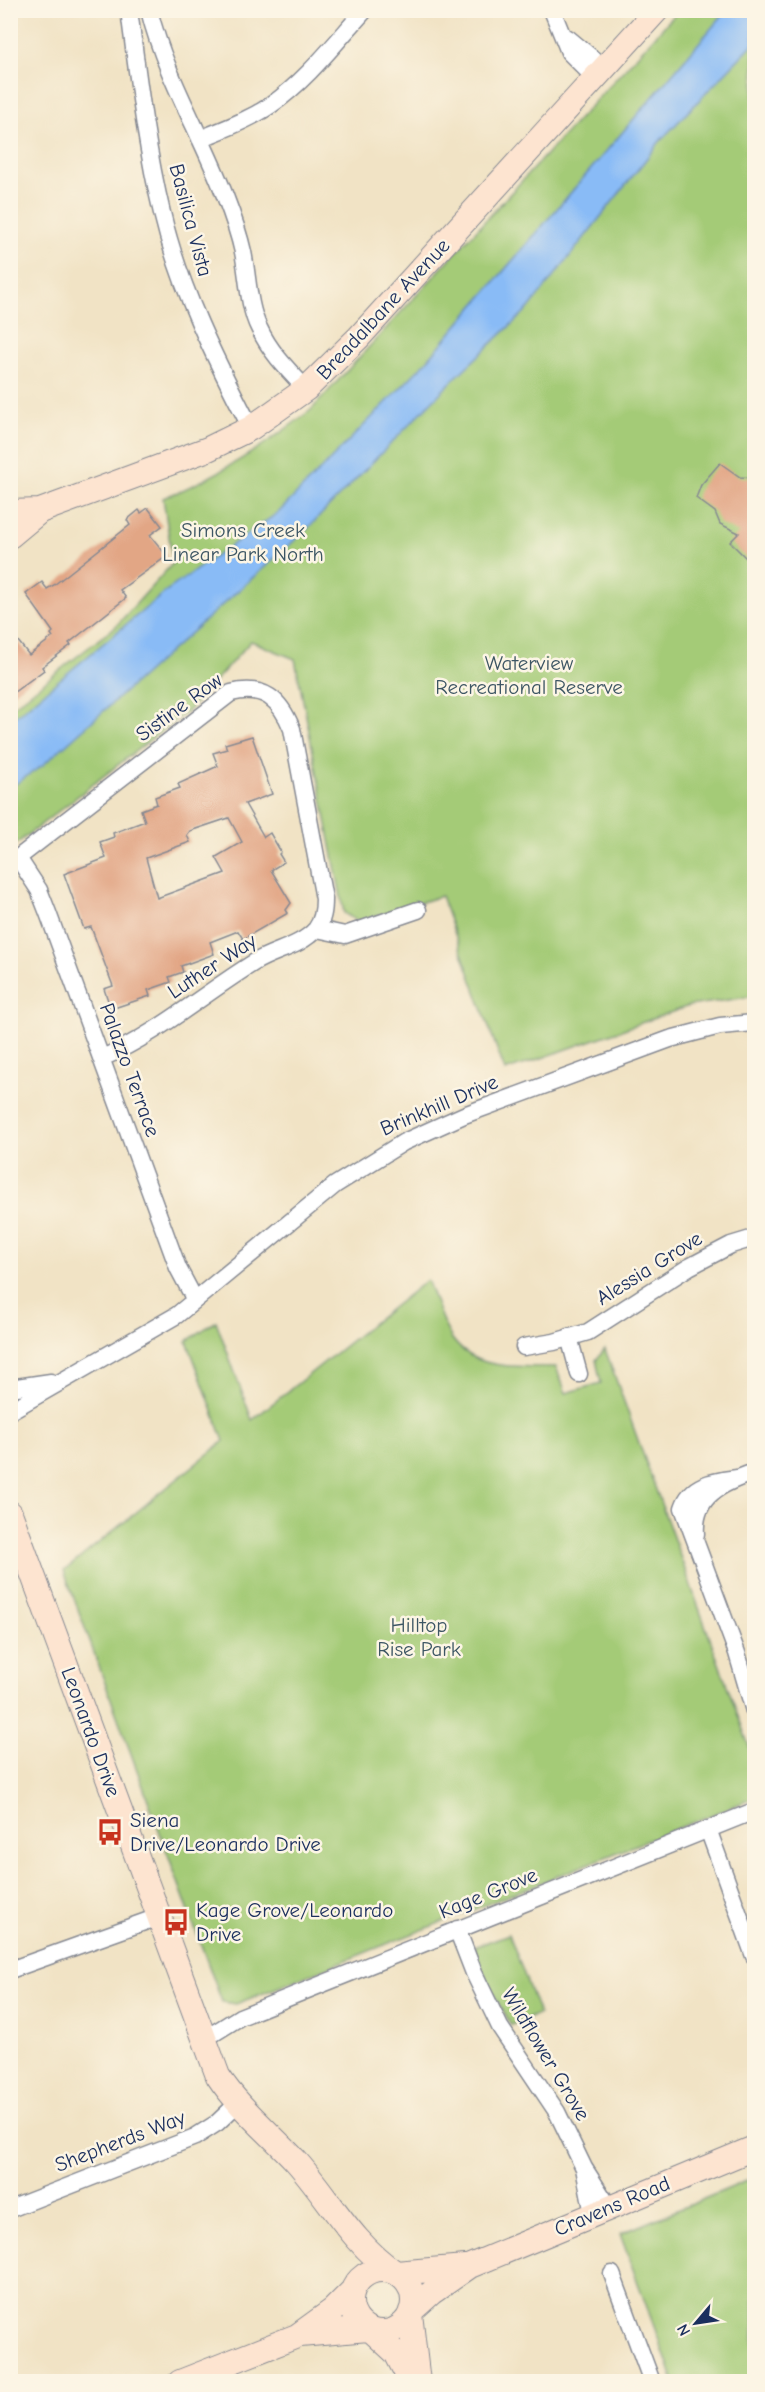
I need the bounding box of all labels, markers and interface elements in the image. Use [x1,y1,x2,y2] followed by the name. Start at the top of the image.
[164,161,218,279] street label: Basilica Vista
[311,234,455,384] street label: Breadalbane Avenue
[162,518,324,566] park label: Simons Creek Linear Park North
[435,651,623,699] park label: Waterview Recreational Reserve
[131,667,227,746] street label: Sistine Row
[163,928,261,1004] street label: Luther Way
[95,1000,165,1140] street label: Palazzo Terrace
[377,1069,501,1141] street label: Brinkhill Drive
[592,1226,706,1310] street label: Alessia Grove
[377,1613,461,1661] park label: Hilltop Rise Park
[56,1664,126,1800] street label: Leonardo Drive
[130,1808,321,1856] place label: Siena Drive/Leonardo Drive
[95,1817,125,1847] bus stop icon: Siena Drive/Leonardo Drive
[435,1862,541,1924] street label: Kage Grove
[196,1898,393,1946] place label: Kage Grove/Leonardo Drive
[161,1907,191,1937] bus stop icon: Kage Grove/Leonardo Drive
[497,1983,595,2125] street label: Wildflower Grove
[51,2105,189,2177] street label: Shepherds Way
[551,2171,673,2241] street label: Cravens Road
[666,2293,726,2353] north arrow
[673,2321,694,2339] text: N

